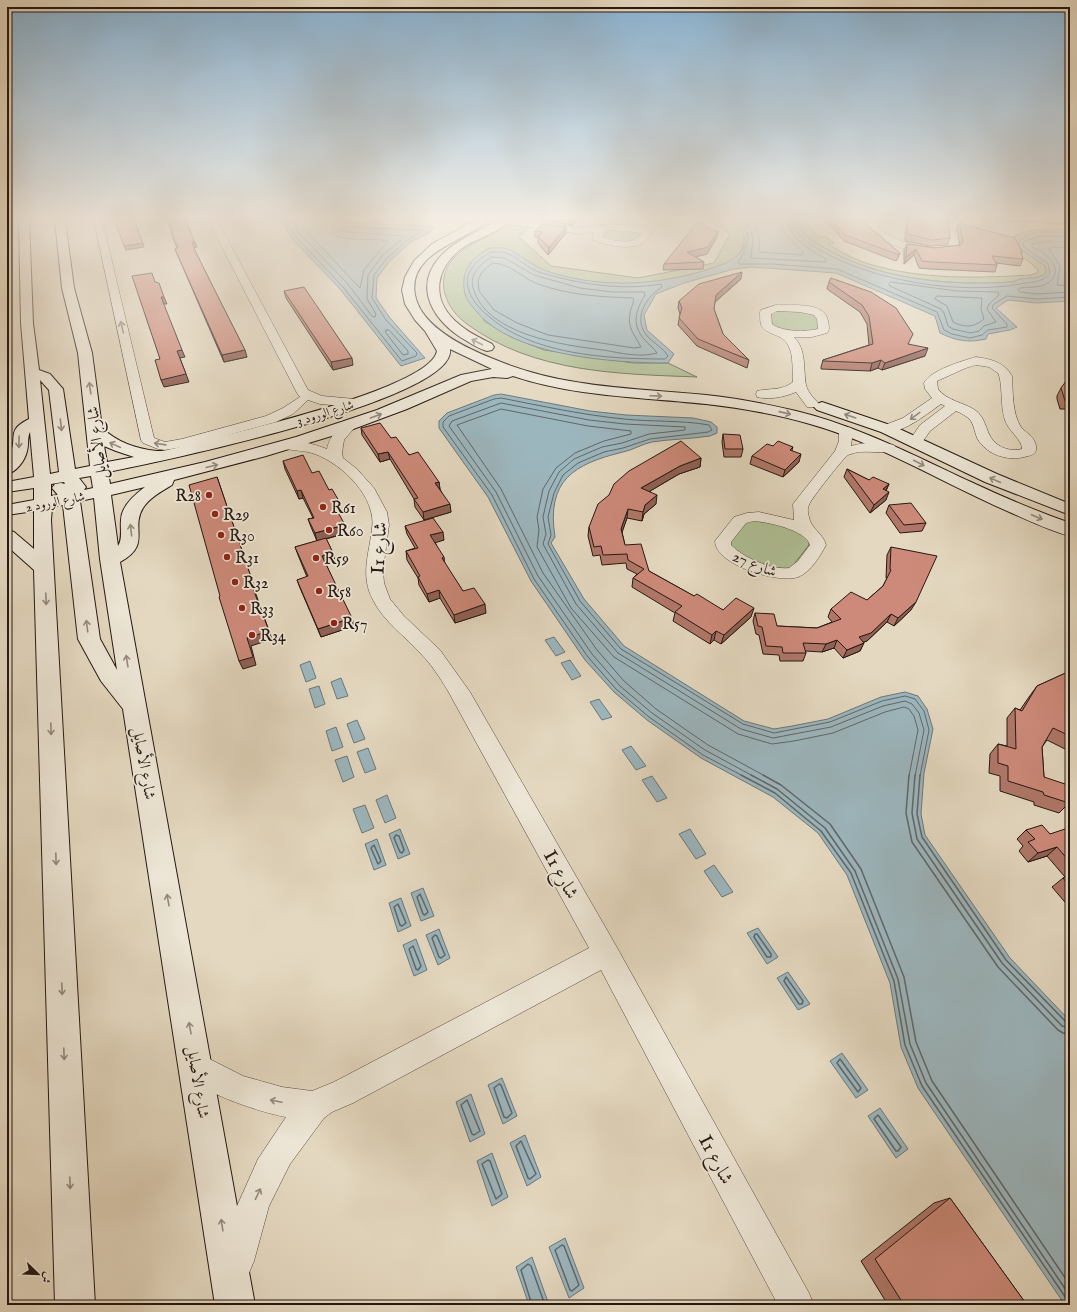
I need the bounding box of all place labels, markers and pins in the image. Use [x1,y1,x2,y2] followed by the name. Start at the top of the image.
[175,487,201,507] place label: R28
[204,490,214,500] marker: R28
[331,499,356,519] place label: R61
[318,502,328,512] marker: R61
[223,506,250,526] place label: R29
[210,509,220,519] marker: R29
[337,522,364,542] place label: R60
[324,525,334,535] marker: R60
[229,527,255,547] place label: R30
[216,530,226,540] marker: R30
[235,549,259,569] place label: R31
[324,550,349,570] place label: R59
[222,552,232,562] marker: R31
[311,553,321,563] marker: R59
[243,574,269,594] place label: R32
[230,577,240,587] marker: R32
[327,583,351,603] place label: R58
[314,586,324,596] marker: R58
[250,600,274,620] place label: R33
[237,603,247,613] marker: R33
[342,615,367,635] place label: R57
[329,618,339,628] marker: R57
[260,627,286,647] place label: R34
[247,630,257,640] marker: R34

